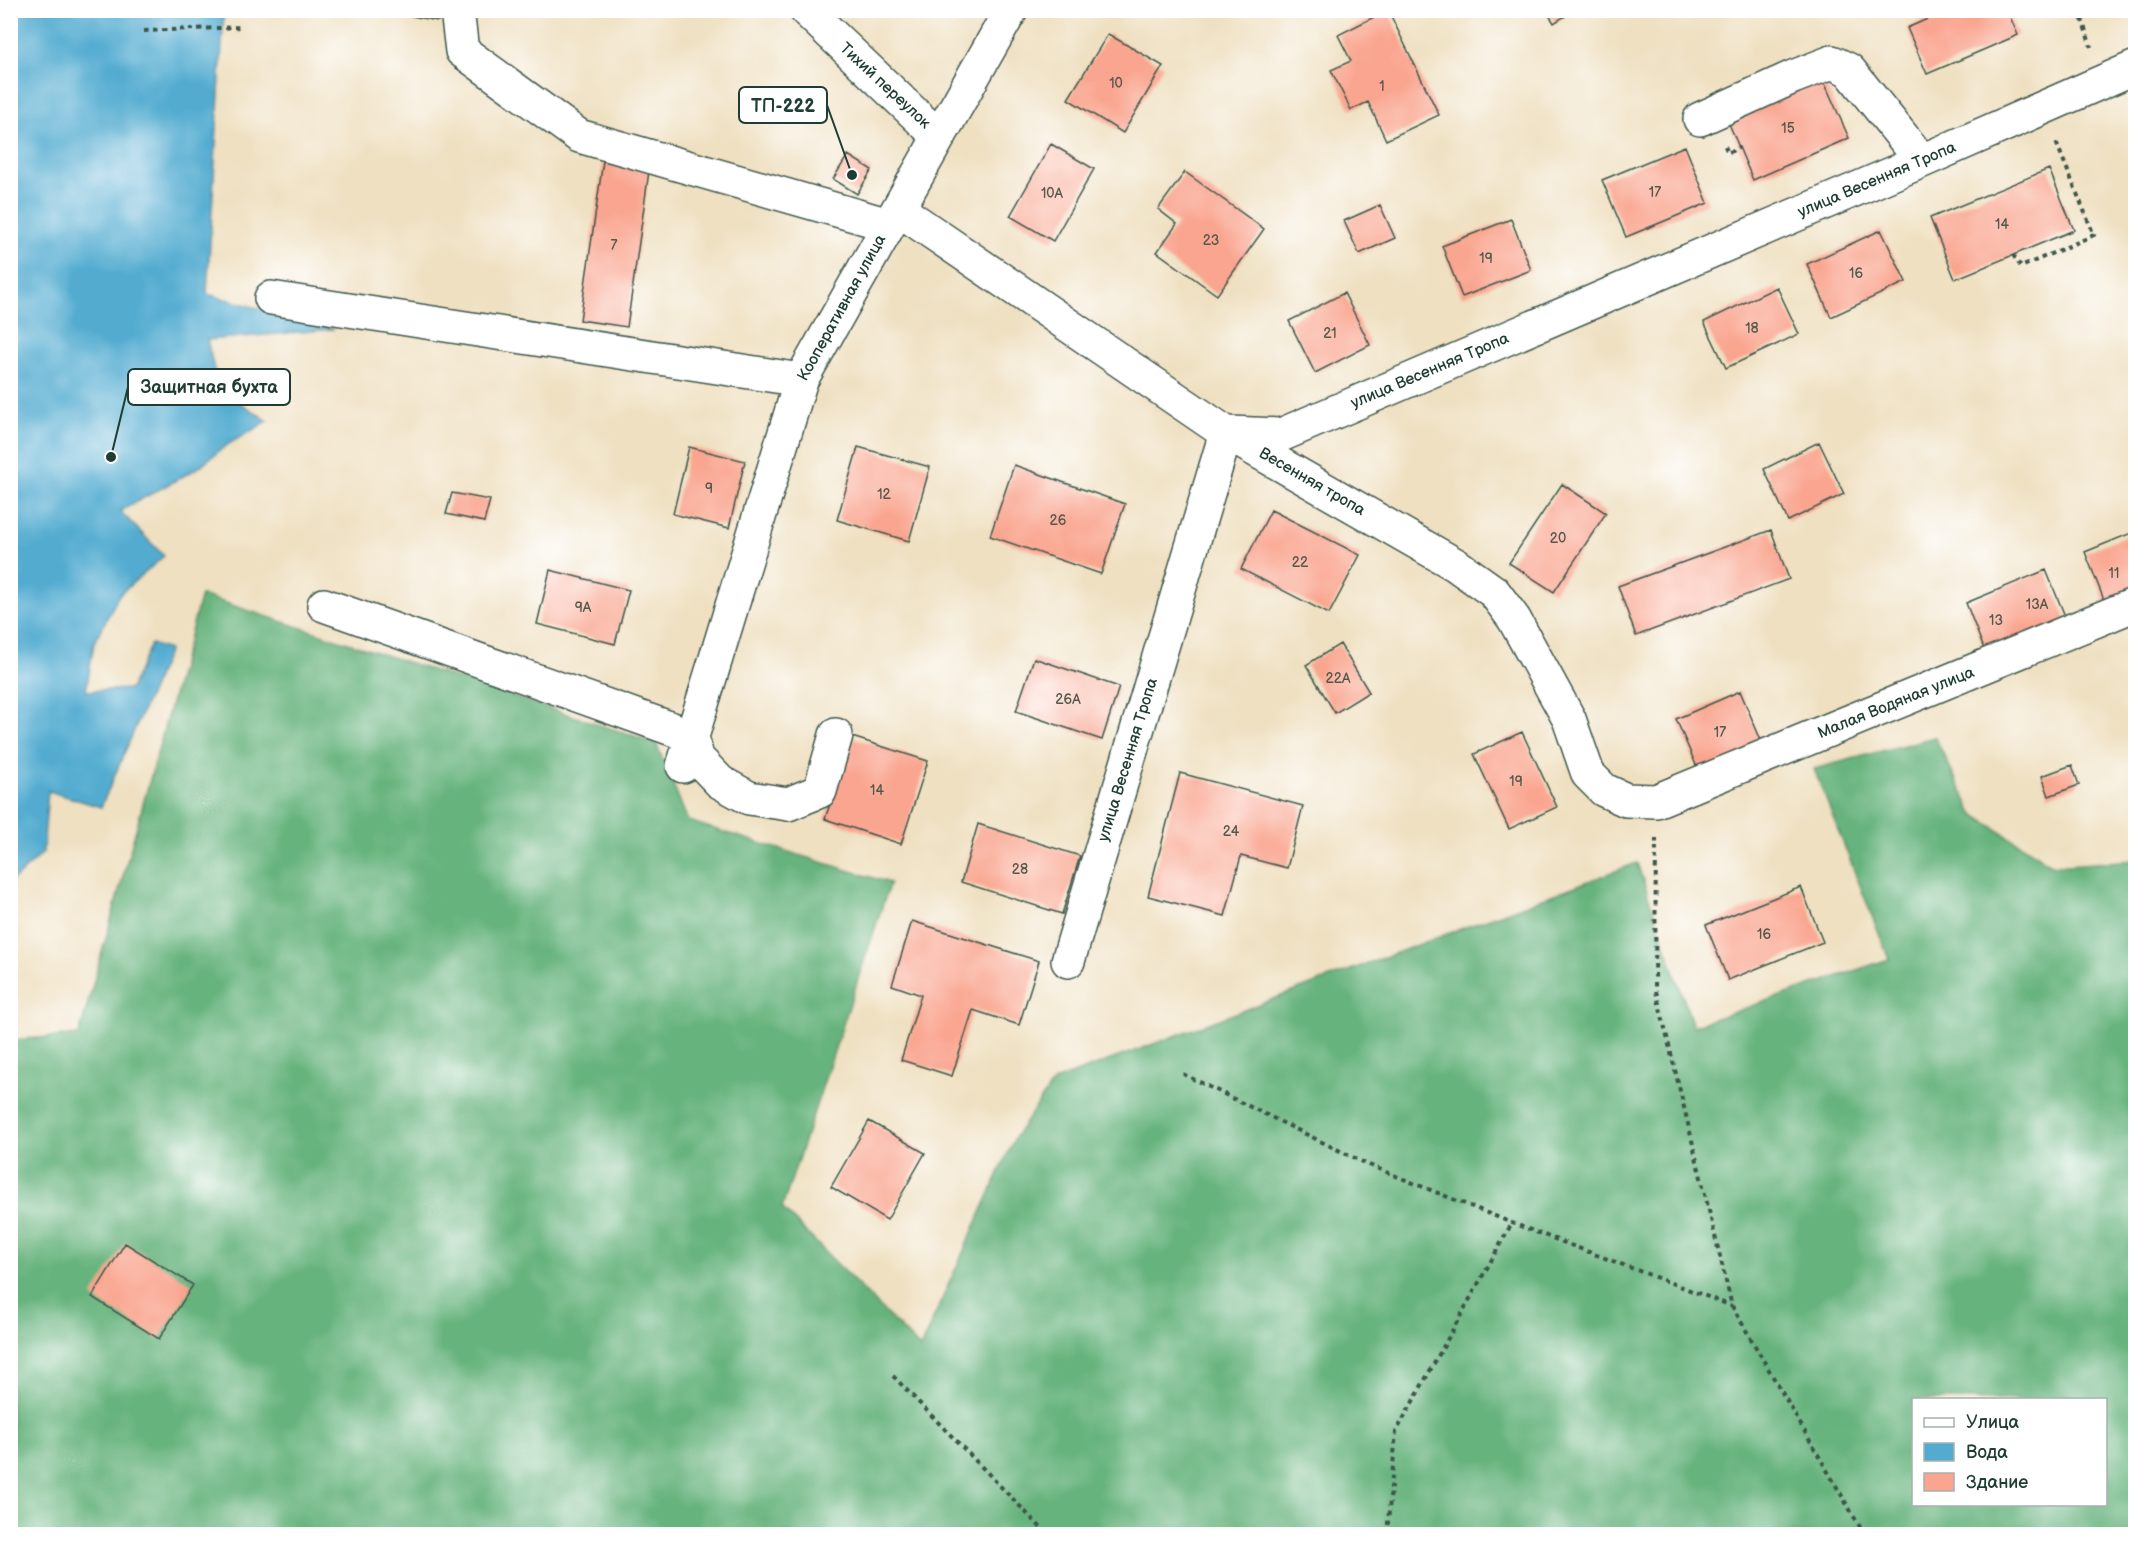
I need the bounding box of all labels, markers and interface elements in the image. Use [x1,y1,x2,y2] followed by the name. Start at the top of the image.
[836,39,935,133] street label: Тихий переулок
[1109,75,1123,92] house number: 10
[1379,78,1385,95] house number: 1
[739,87,827,123] callout: ТП-222
[751,96,815,117] text: ТП-222
[1781,120,1795,137] house number: 15
[1795,138,1959,222] street label: улица Весенняя Тропа
[1649,184,1661,201] house number: 17
[1041,185,1064,202] house number: 10А
[1995,216,2009,233] house number: 14
[794,231,890,385] street label: Кооперативная улица
[1203,232,1219,249] house number: 23
[611,237,618,254] house number: 7
[1479,250,1493,267] house number: 19
[1849,265,1863,282] house number: 16
[1745,320,1759,337] house number: 18
[1323,325,1337,342] house number: 21
[1348,329,1512,413] street label: улица Весенняя Тропа
[128,369,290,405] callout: Защитная бухта
[140,377,278,398] text: Защитная бухта
[1255,444,1369,520] street label: Весенняя тропа
[705,480,713,497] house number: 9
[877,486,892,503] house number: 12
[1050,512,1067,529] house number: 26
[1550,530,1566,547] house number: 20
[1292,554,1309,571] house number: 22
[2109,565,2119,582] house number: 11
[2026,596,2049,613] house number: 13А
[575,599,592,616] house number: 9А
[1989,612,2003,629] house number: 13
[1815,663,1978,743] street label: Малая Водяная улица
[1325,670,1351,687] house number: 22А
[1094,675,1162,844] street label: улица Весенняя Тропа
[1055,691,1081,708] house number: 26А
[1714,724,1726,741] house number: 17
[1509,773,1523,790] house number: 19
[870,782,884,799] house number: 14
[1223,823,1240,840] house number: 24
[1012,861,1028,878] house number: 28
[1757,926,1771,943] house number: 16
[1912,1398,2107,1506] legend
[1966,1412,2020,1433] text: Улица
[1966,1442,2008,1463] text: Вода
[1966,1472,2028,1493] text: Здание

